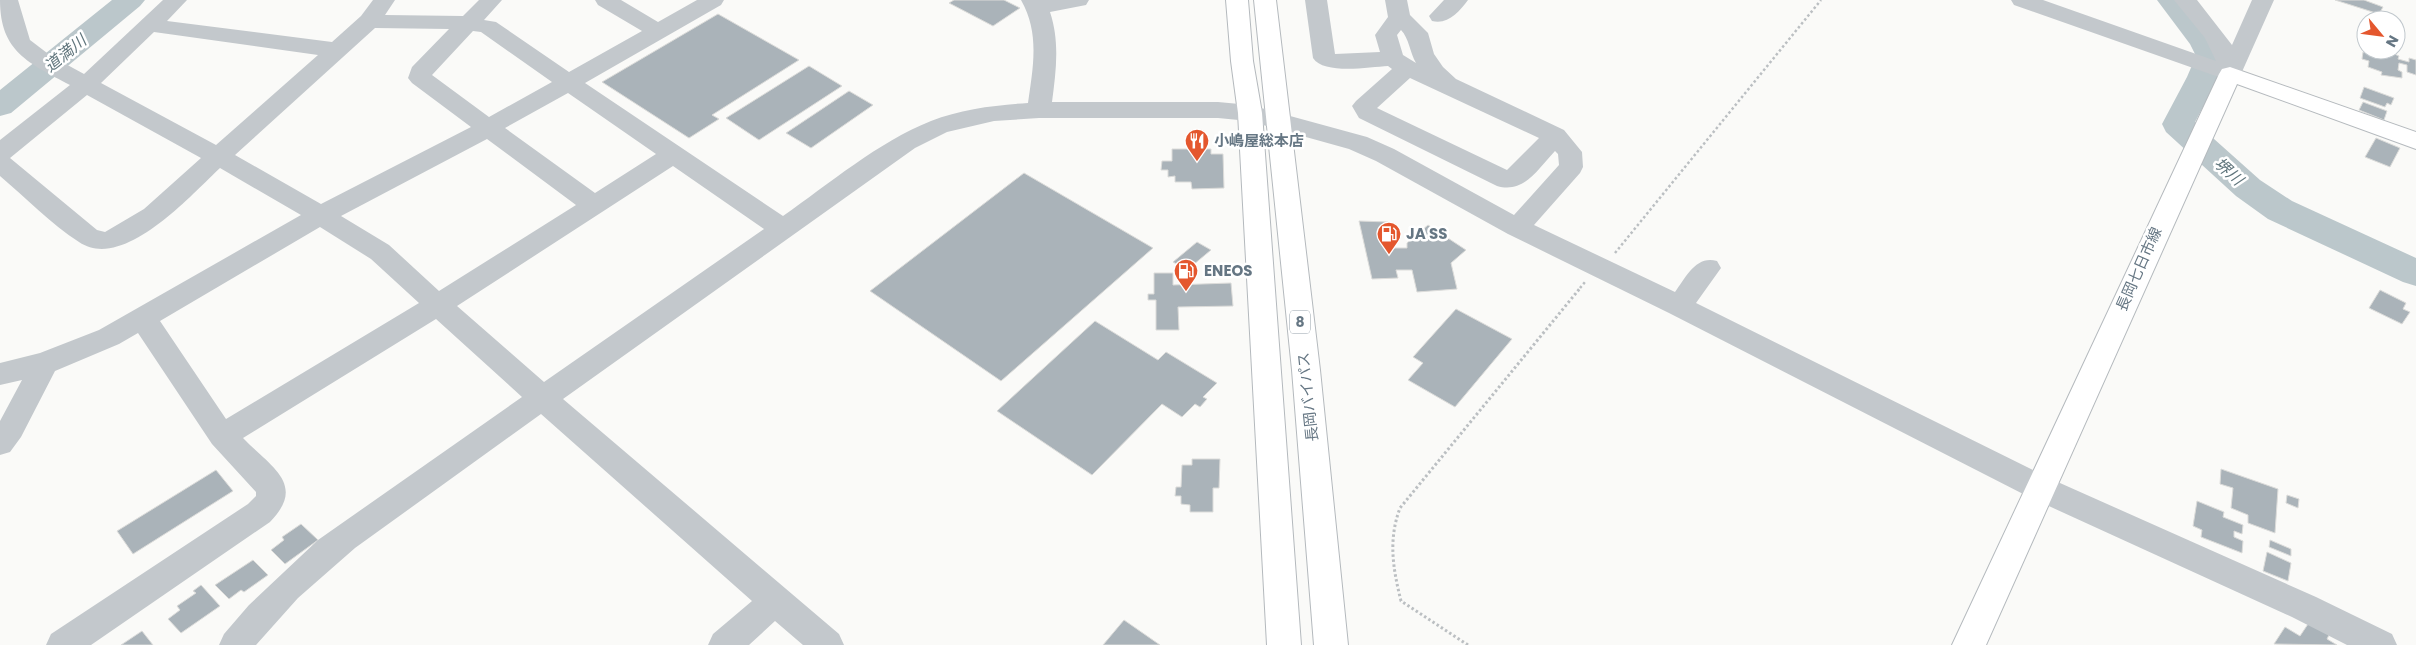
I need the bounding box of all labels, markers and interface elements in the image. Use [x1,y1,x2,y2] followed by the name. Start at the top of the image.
[2356,10,2406,60] north arrow
[39,28,93,77] water label: 道満川
[2381,32,2404,51] text: N
[1184,128,1210,162] restaurant icon: 小嶋屋総本店
[1214,130,1304,151] place label: 小嶋屋総本店
[2209,152,2250,192] water label: 堺川
[1376,221,1402,255] fuel station icon: JA SS
[1406,223,1447,244] place label: JA SS
[2111,223,2166,314] street label: 長岡七日市線
[1173,258,1199,292] fuel station icon: ENEOS
[1204,260,1253,281] place label: ENEOS
[1290,311,1310,334] road number: 8
[1292,351,1323,443] street label: 長岡バイパス

